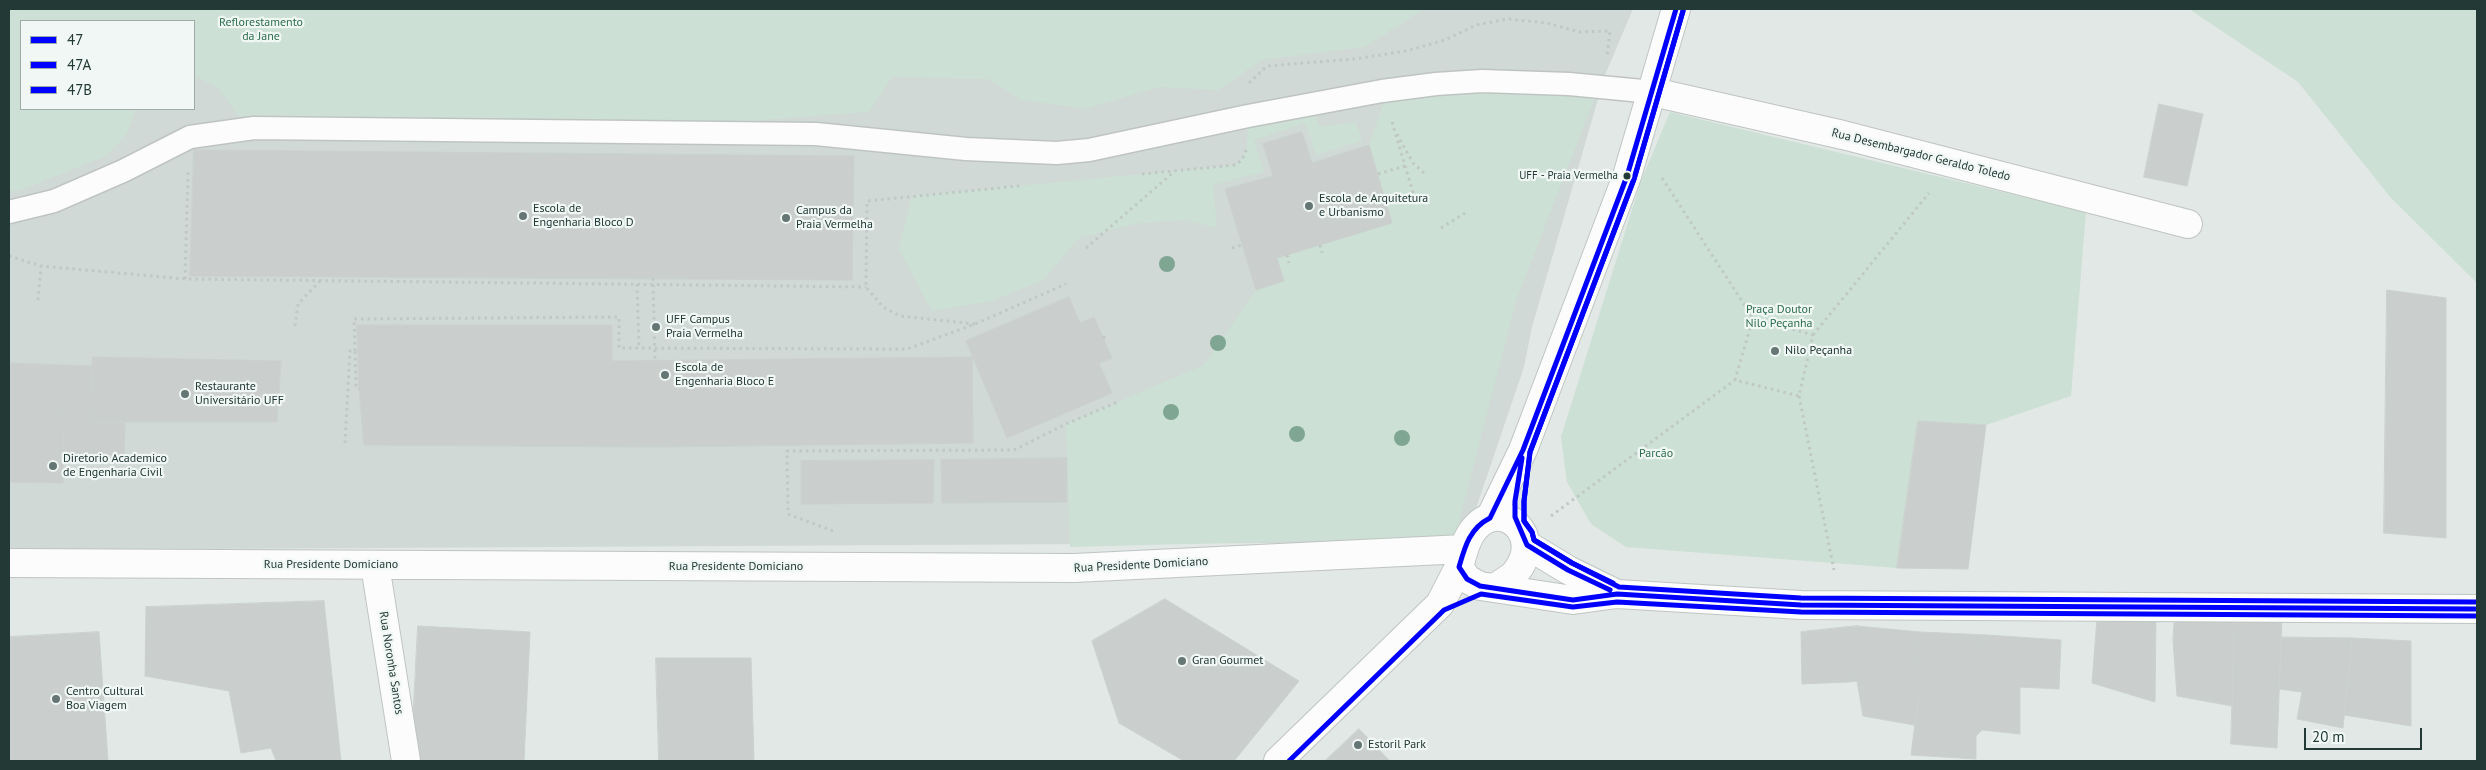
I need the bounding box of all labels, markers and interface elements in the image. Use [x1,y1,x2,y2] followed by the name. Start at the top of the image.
[219,16,303,44] park label: Reflorestamento da Jane
[20,20,195,110] legend
[67,30,83,49] text: 47
[67,55,91,74] text: 47A
[67,80,92,99] text: 47B
[1830,126,2012,184] street label: Rua Desembargador Geraldo Toledo
[1519,169,1618,183] place label: UFF - Praia Vermelha
[1622,171,1632,181] marker: UFF - Praia Vermelha
[1319,192,1428,220] place label: Escola de Arquitetura e Urbanismo
[1303,200,1315,212] marker: Escola de Arquitetura e Urbanismo
[533,202,634,230] place label: Escola de Engenharia Bloco D
[796,204,873,232] place label: Campus da Praia Vermelha
[517,210,529,222] marker: Escola de Engenharia Bloco D
[780,212,792,224] marker: Campus da Praia Vermelha
[1745,303,1813,331] park label: Praça Doutor Nilo Peçanha
[666,313,743,341] place label: UFF Campus Praia Vermelha
[650,321,662,333] marker: UFF Campus Praia Vermelha
[1785,344,1852,358] place label: Nilo Peçanha
[1769,345,1781,357] marker: Nilo Peçanha
[675,361,774,389] place label: Escola de Engenharia Bloco E
[659,369,671,381] marker: Escola de Engenharia Bloco E
[195,380,284,408] place label: Restaurante Universitário UFF
[179,388,191,400] marker: Restaurante Universitário UFF
[1639,447,1673,461] park label: Parcão
[63,452,167,480] place label: Diretorio Academico de Engenharia Civil
[47,460,59,472] marker: Diretorio Academico de Engenharia Civil
[1073,554,1209,576] street label: Rua Presidente Domiciano
[264,558,398,572] street label: Rua Presidente Domiciano
[669,560,803,574] street label: Rua Presidente Domiciano
[376,610,406,716] street label: Rua Noronha Santos
[1192,654,1263,668] place label: Gran Gourmet
[1176,655,1188,667] marker: Gran Gourmet
[66,685,144,713] place label: Centro Cultural Boa Viagem
[50,693,62,705] marker: Centro Cultural Boa Viagem
[2306,718,2424,750] scale bar
[2312,727,2345,746] text: 20 m
[1368,738,1426,752] place label: Estoril Park
[1352,739,1364,751] marker: Estoril Park

